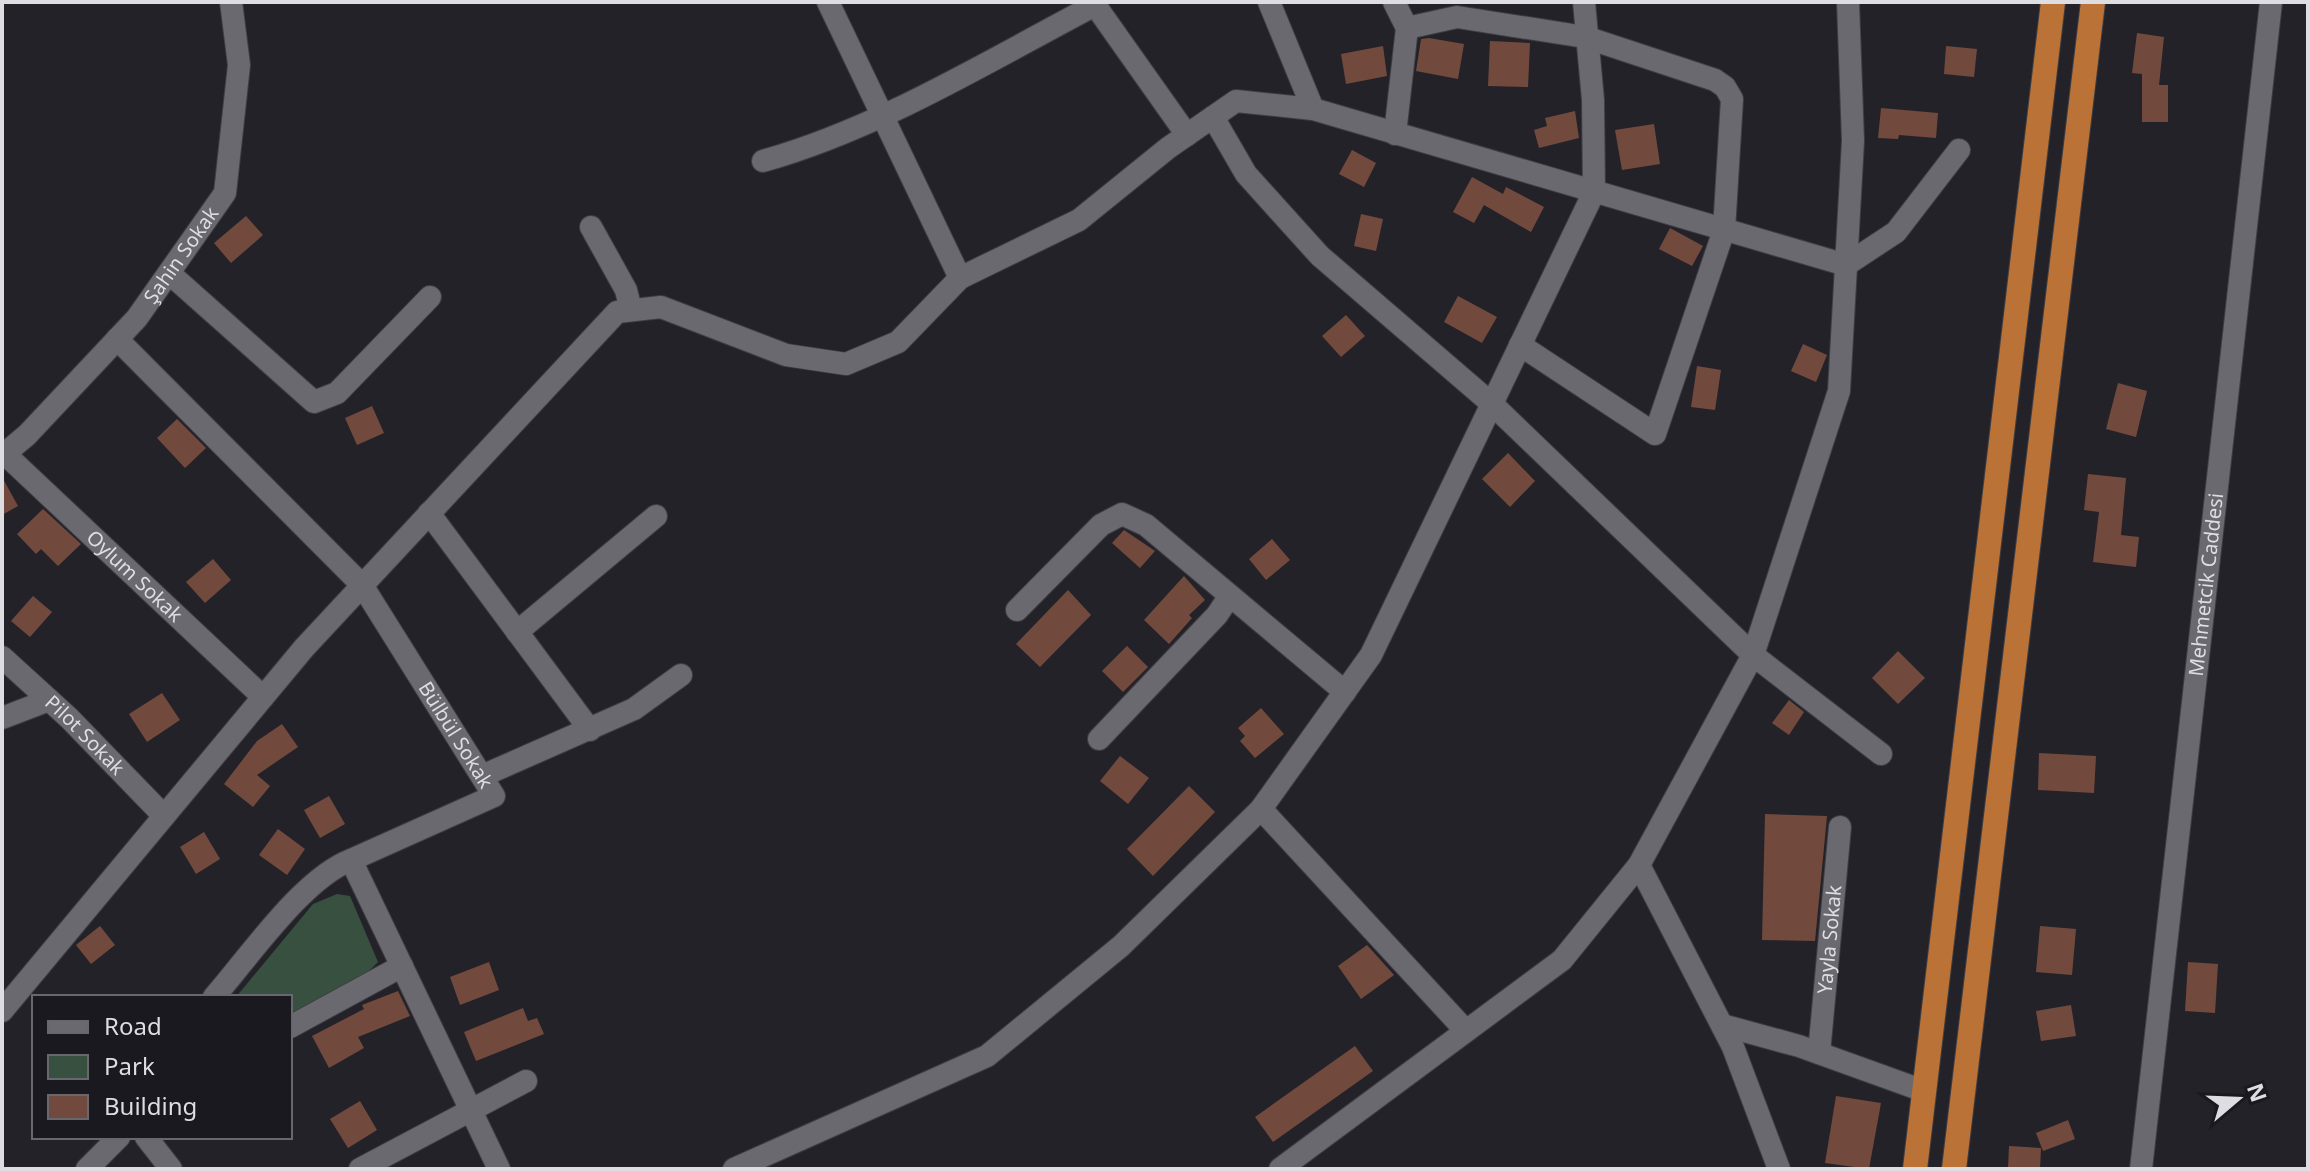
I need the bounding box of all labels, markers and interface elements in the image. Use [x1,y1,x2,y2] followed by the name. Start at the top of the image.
[137,201,225,309] street label: Şahin Sokak
[2182,492,2229,678] street label: Mehmetcik Caddesi
[81,524,189,628] street label: Oylum Sokak
[413,676,500,793] street label: Bülbül Sokak
[40,689,131,781] street label: Pilot Sokak
[1811,884,1848,995] street label: Yayla Sokak
[32,995,292,1139] legend
[104,1009,162,1042] text: Road
[104,1049,155,1082] text: Park
[2198,1059,2278,1139] north arrow
[2241,1079,2275,1106] text: N
[104,1089,197,1122] text: Building

